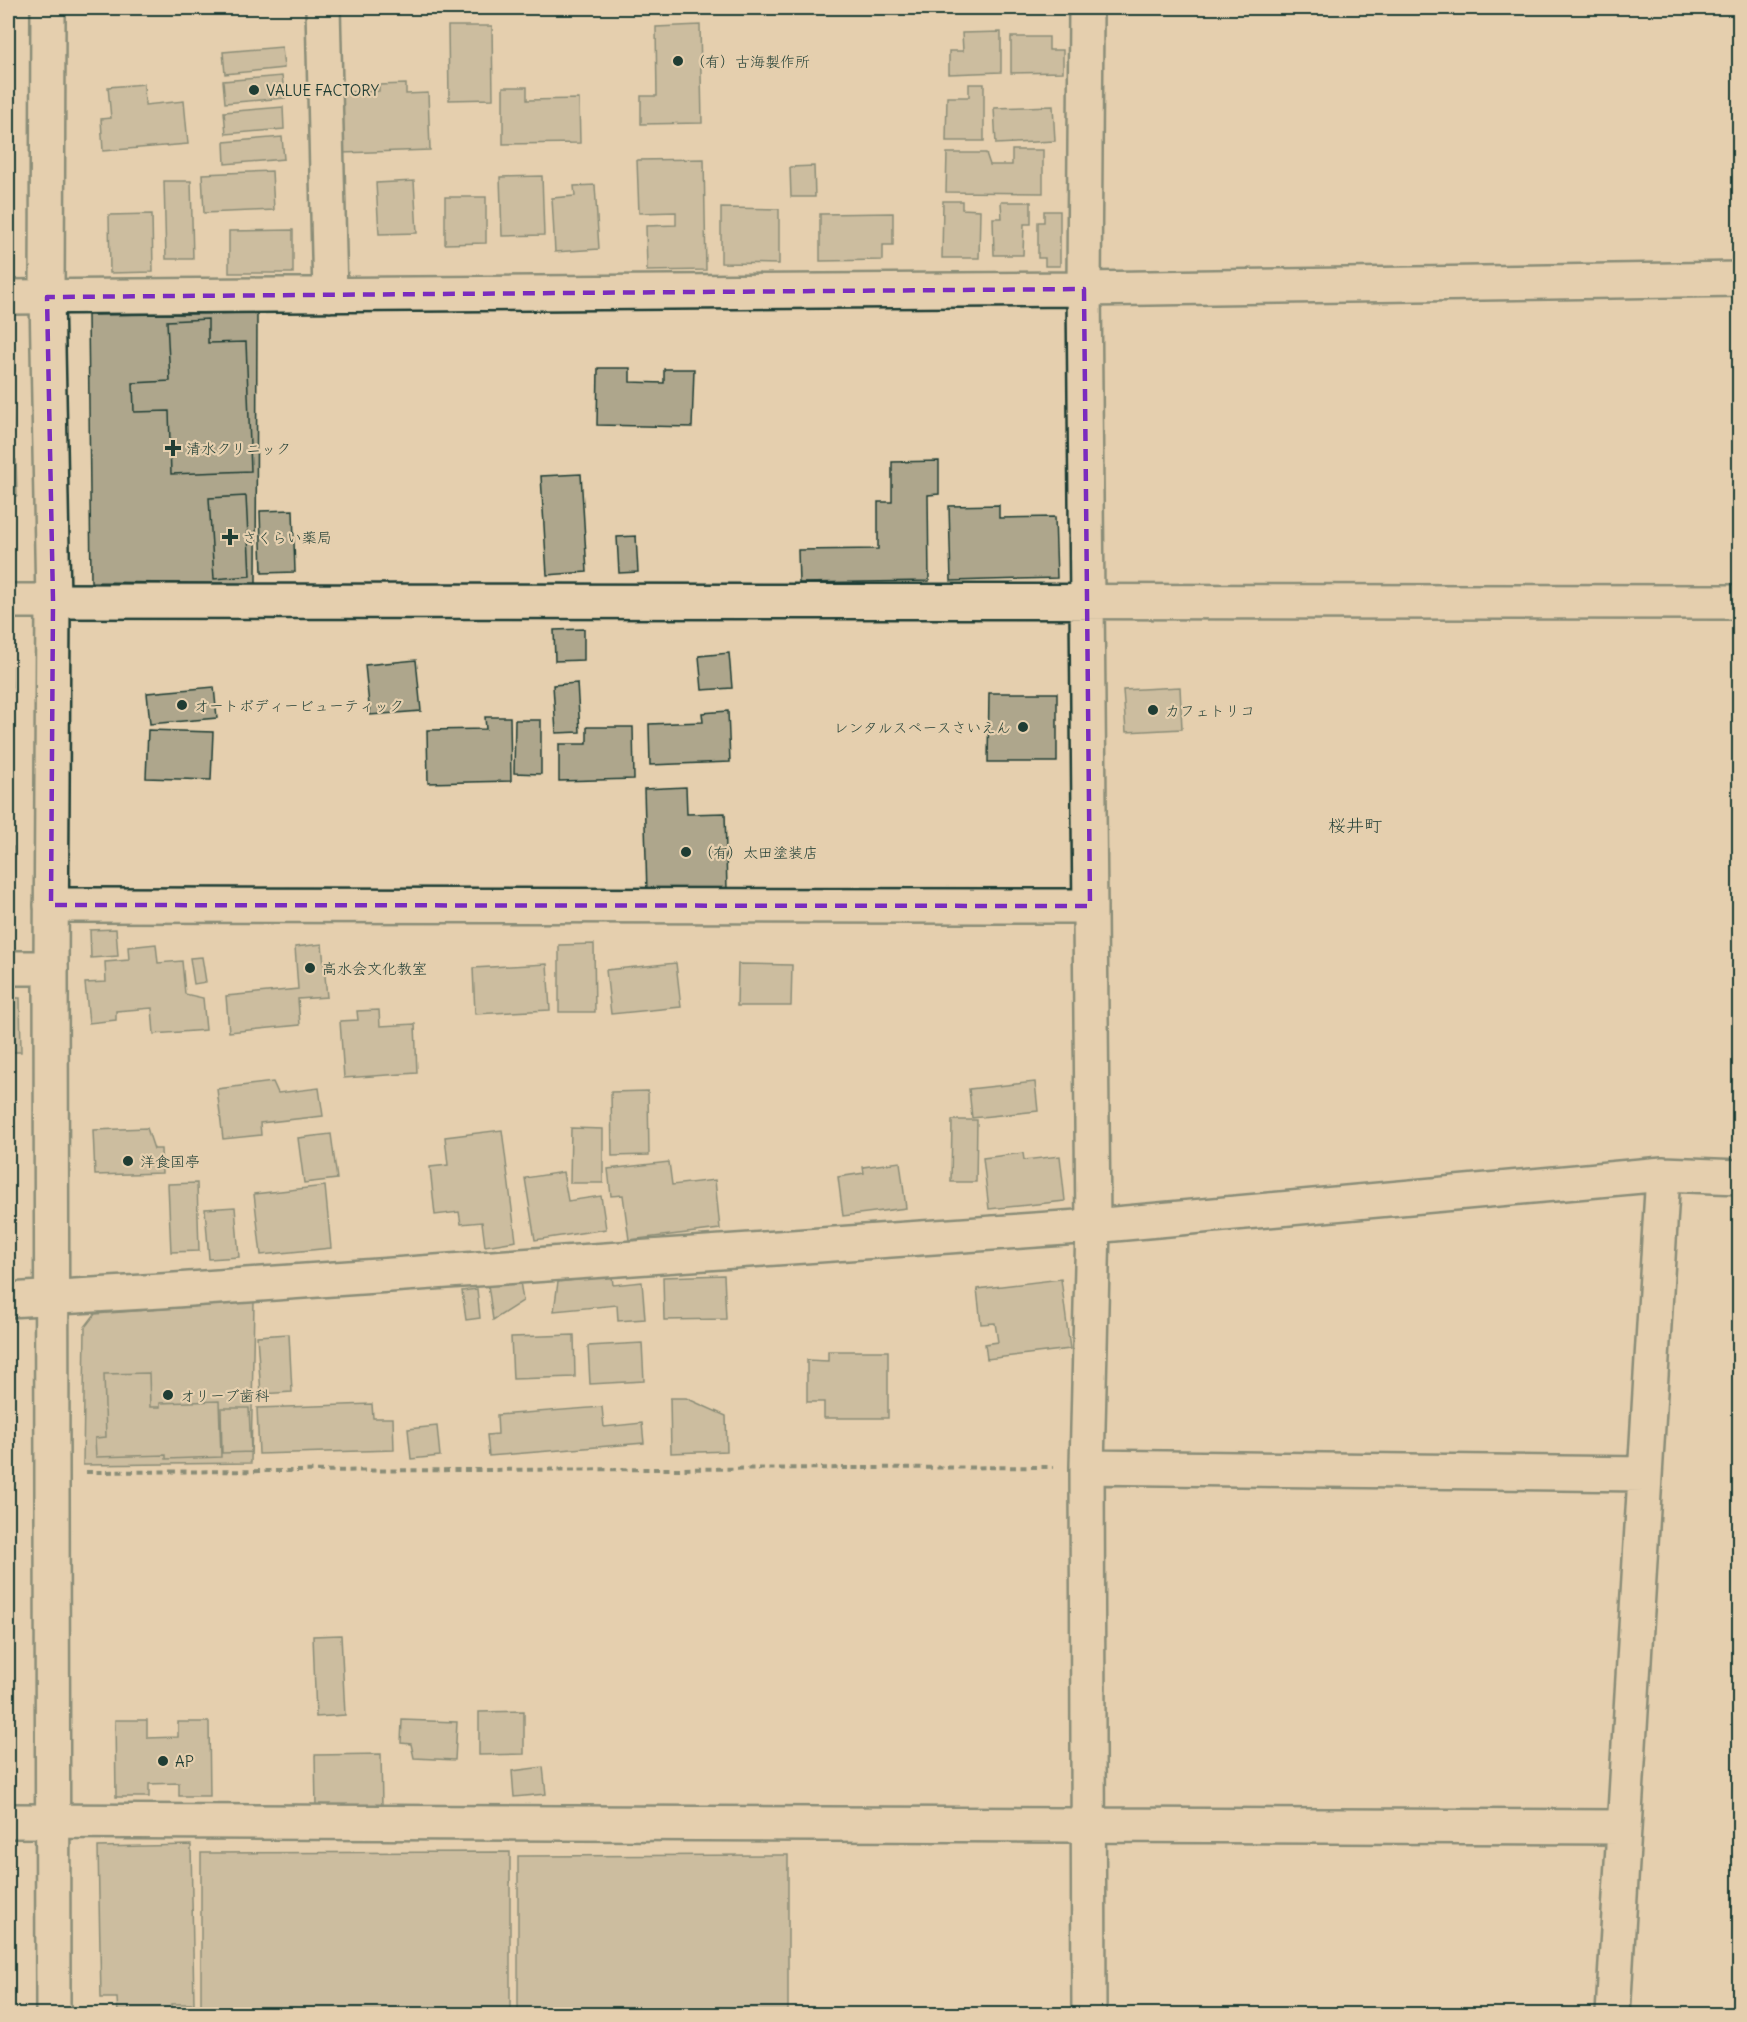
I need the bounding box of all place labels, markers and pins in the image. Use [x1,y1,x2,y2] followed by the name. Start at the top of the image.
[690,52,810,71] place label: （有）古海製作所
[671,54,685,68] marker: （有）古海製作所
[266,81,380,100] place label: VALUE FACTORY
[247,83,261,97] marker: VALUE FACTORY
[164,439,182,457] marker: 清水クリニック
[186,439,291,458] place label: 清水クリニック
[242,528,332,547] place label: さくらい薬局
[223,530,237,544] marker: さくらい薬局
[194,696,404,715] place label: オートボディービューティック
[175,698,189,712] marker: オートボディービューティック
[1165,701,1255,720] place label: カフェトリコ
[1146,703,1160,717] marker: カフェトリコ
[833,718,1011,737] place label: レンタルスペースさいえん
[1016,720,1030,734] marker: レンタルスペースさいえん
[698,843,818,862] place label: （有）太田塗装店
[679,845,693,859] marker: （有）太田塗装店
[322,959,427,978] place label: 高水会文化教室
[303,961,317,975] marker: 高水会文化教室
[140,1152,200,1171] place label: 洋食国亭
[121,1154,135,1168] marker: 洋食国亭
[180,1386,269,1405] place label: オリーブ歯科
[161,1388,175,1402] marker: オリーブ歯科
[175,1752,194,1771] place label: AP
[156,1754,170,1768] marker: AP

